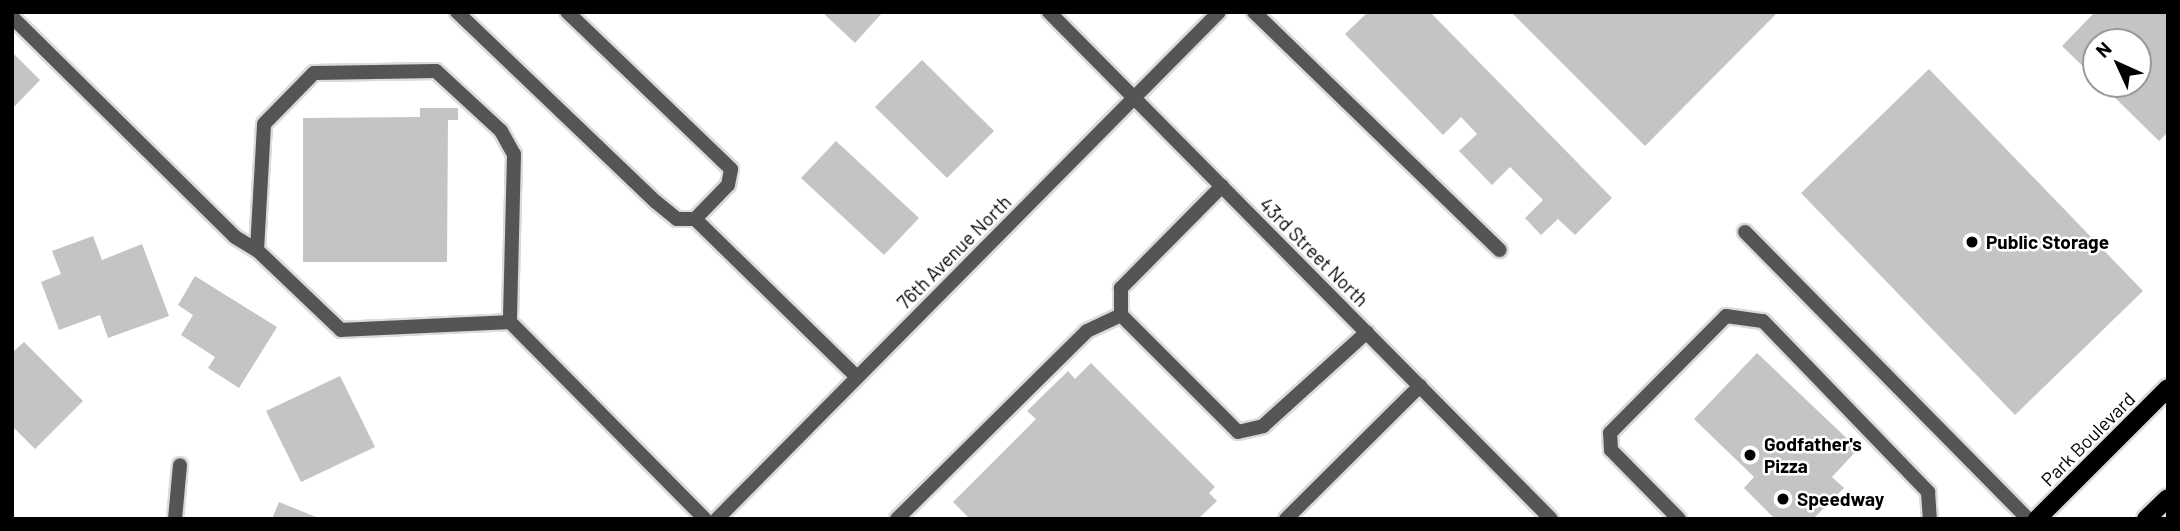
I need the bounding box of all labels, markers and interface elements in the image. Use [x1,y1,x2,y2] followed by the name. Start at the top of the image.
[2082,28,2152,98] north arrow
[2091,37,2116,62] text: N
[892,190,1016,314] street label: 76th Avenue North
[1255,193,1373,311] street label: 43rd Street North
[1986,231,2109,253] place label: Public Storage
[1964,234,1980,250] marker: Public Storage
[2036,387,2140,491] street label: Park Boulevard
[1764,433,1862,477] place label: Godfather's Pizza
[1742,447,1758,463] marker: Godfather's Pizza
[1797,488,1884,510] place label: Speedway
[1775,491,1791,507] marker: Speedway

